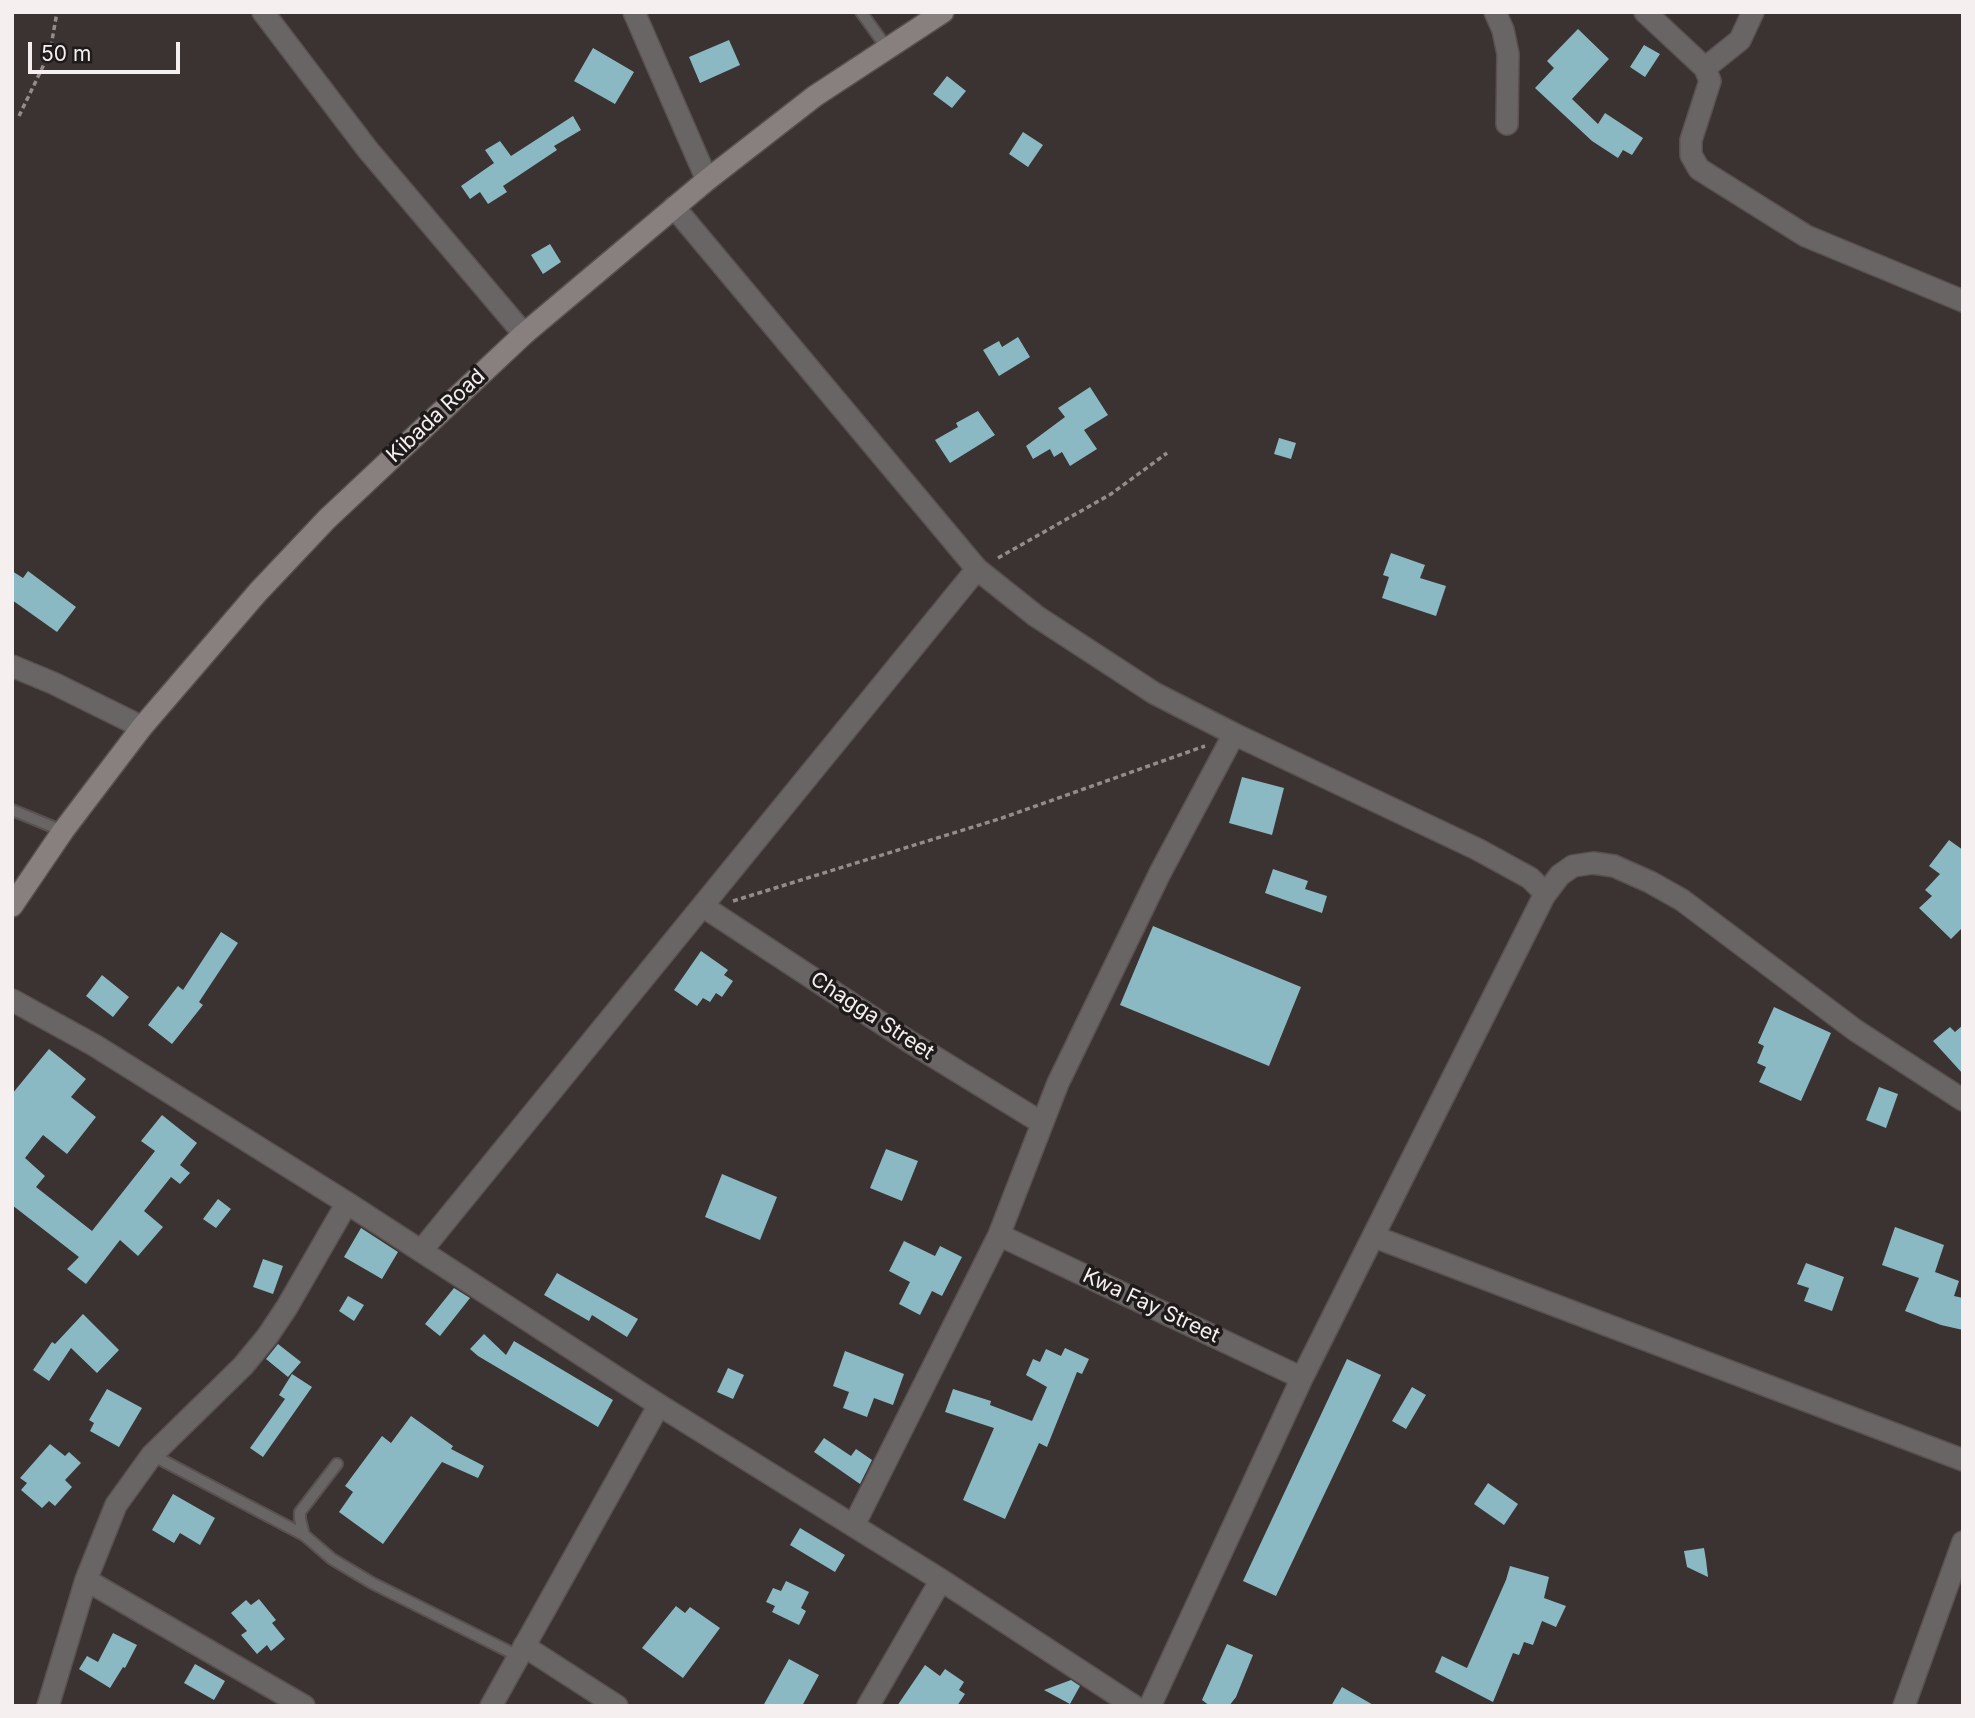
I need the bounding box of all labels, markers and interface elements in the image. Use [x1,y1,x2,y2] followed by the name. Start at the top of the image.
[32,28,184,72] scale bar
[41,41,91,66] text: 50 m
[381,364,491,468] street label: Kibada Road
[805,967,939,1065] street label: Chagga Street
[1079,1263,1223,1349] street label: Kwa Fay Street

